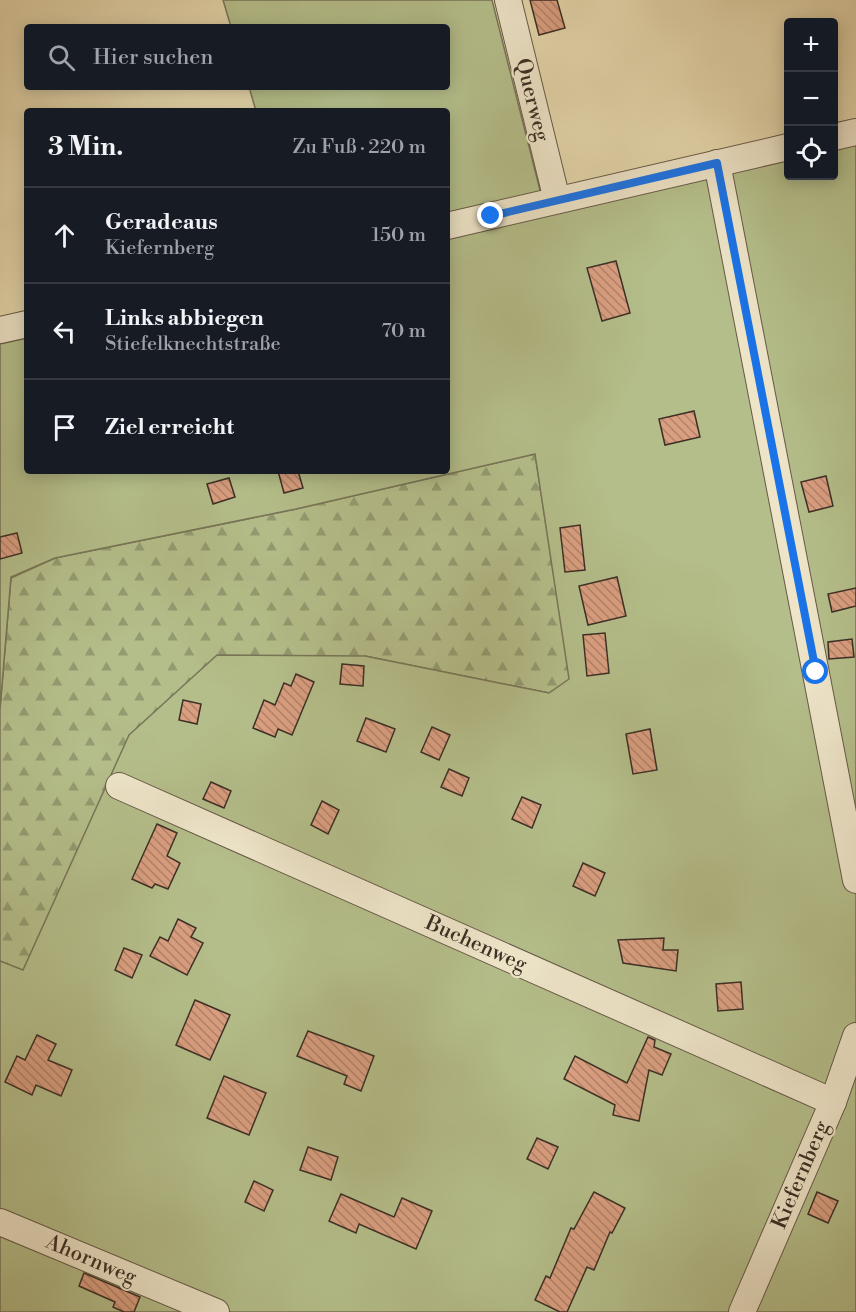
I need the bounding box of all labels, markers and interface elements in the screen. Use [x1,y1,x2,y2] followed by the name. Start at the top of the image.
[784,18,838,180] map controls
[784,18,838,72] button: +
[24,24,450,90] search box
[45,41,78,74] icon: search
[93,44,213,71] text: Hier suchen
[509,56,555,144] street label: Querweg
[784,72,838,126] button: −
[784,126,838,180] button: locate
[48,131,123,163] text: 3 Min.
[293,135,426,160] text: Zu Fuß · 220 m
[477,202,503,228] route end
[105,209,218,236] text: Geradeaus
[48,219,81,252] icon: ahead
[371,223,426,248] text: 150 m
[105,236,214,261] text: Kiefernberg
[105,305,264,332] text: Links abbiegen
[48,315,81,348] icon: left
[382,319,426,344] text: 70 m
[105,332,281,357] text: Stiefelknechtstraße
[48,411,81,444] icon: arrive
[105,414,234,441] text: Ziel erreicht
[802,658,828,684] route start
[420,910,531,978] street label: Buchenweg
[767,1117,835,1233] street label: Kiefernberg
[41,1229,141,1291] street label: Ahornweg

